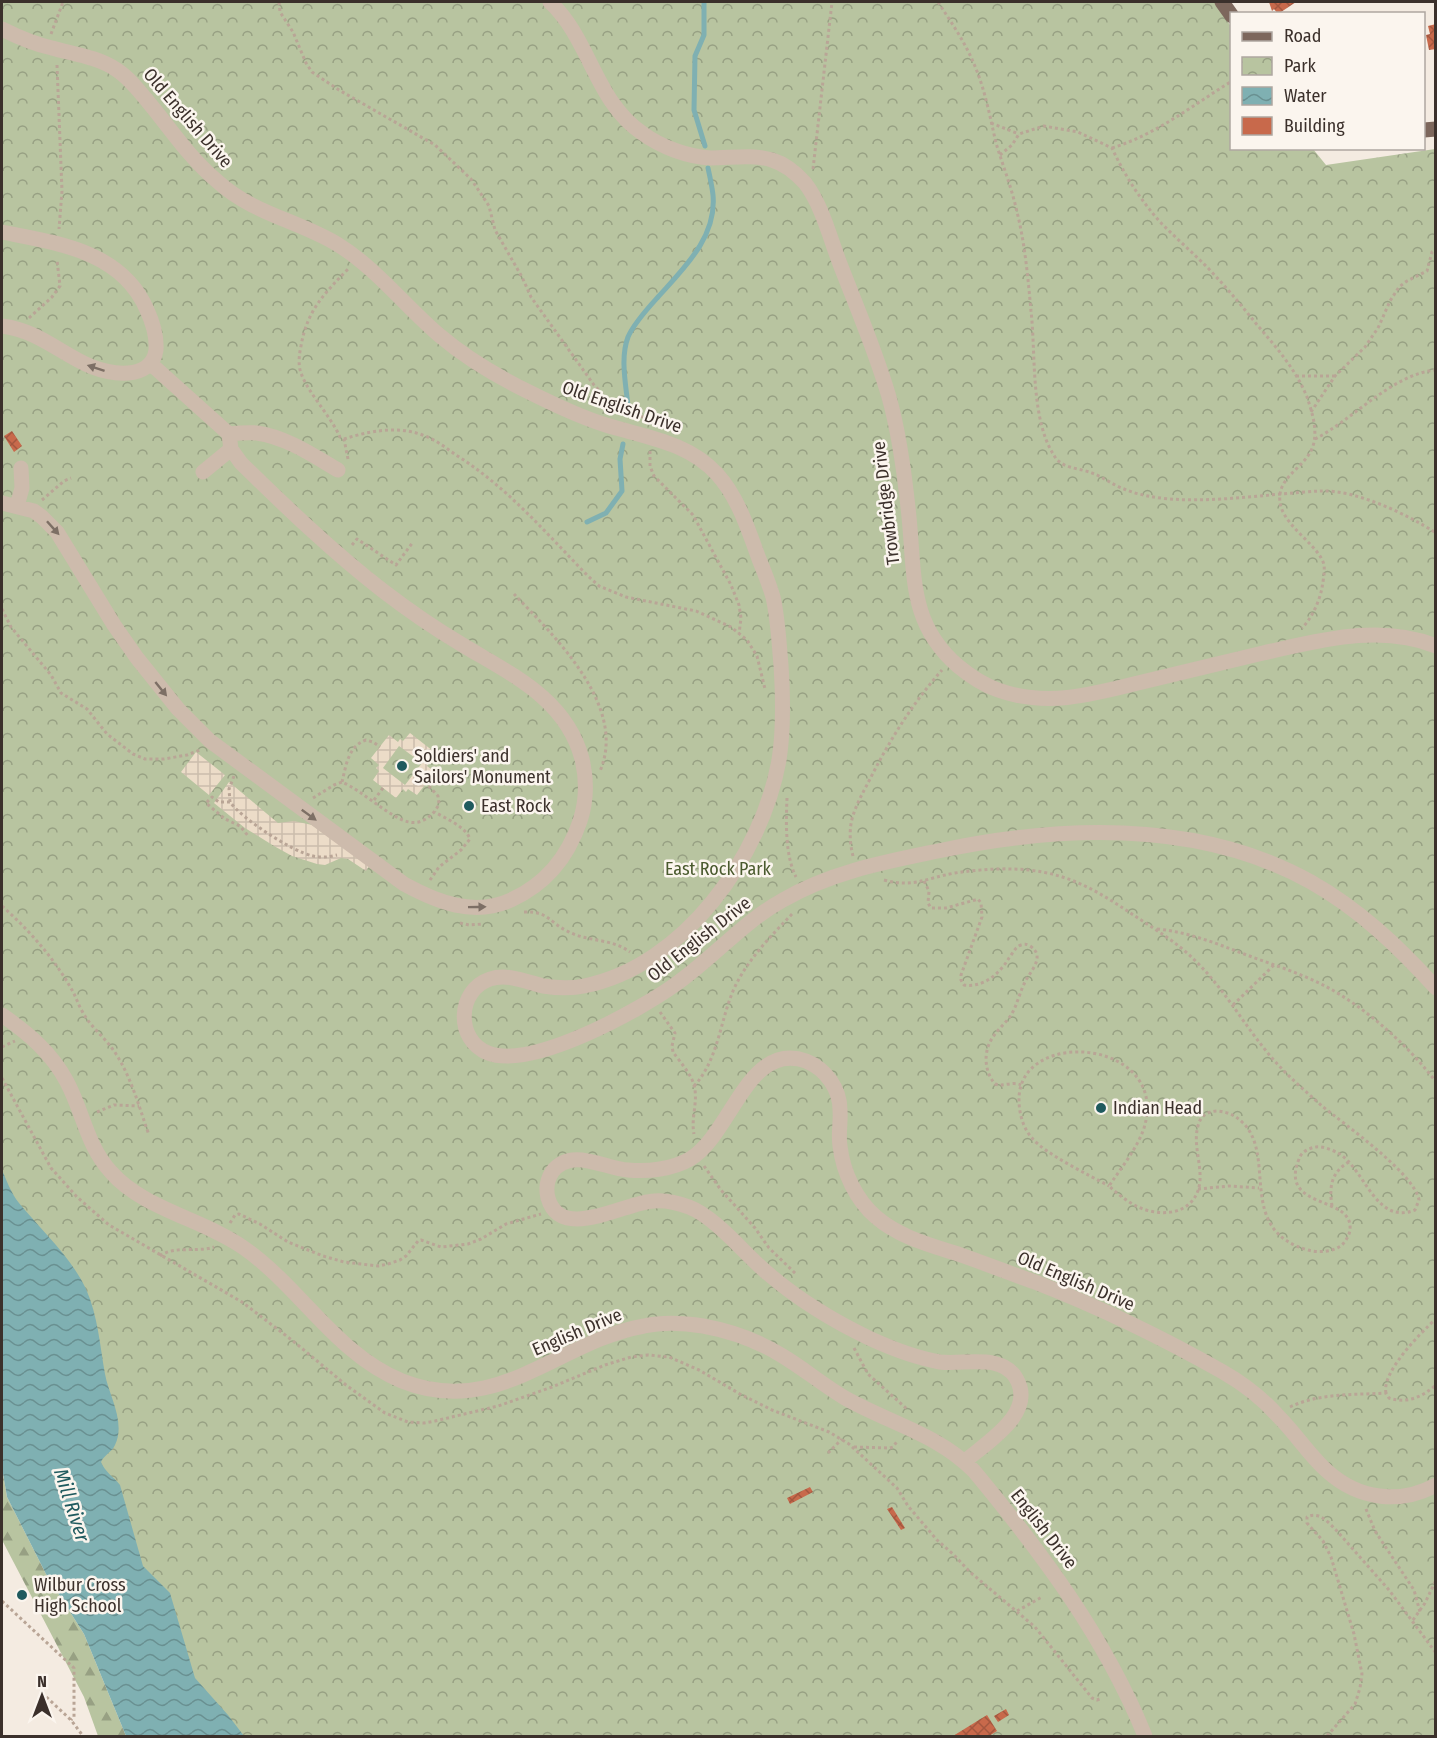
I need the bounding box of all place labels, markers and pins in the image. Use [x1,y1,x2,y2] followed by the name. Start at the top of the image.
[414,745,551,788] place label: Soldiers' and Sailors' Monument
[395,759,409,773] marker: Soldiers' and Sailors' Monument
[481,795,551,817] place label: East Rock
[462,799,476,813] marker: East Rock
[1113,1097,1202,1119] place label: Indian Head
[1094,1101,1108,1115] marker: Indian Head
[34,1574,126,1617] place label: Wilbur Cross High School
[15,1588,29,1602] marker: Wilbur Cross High School

